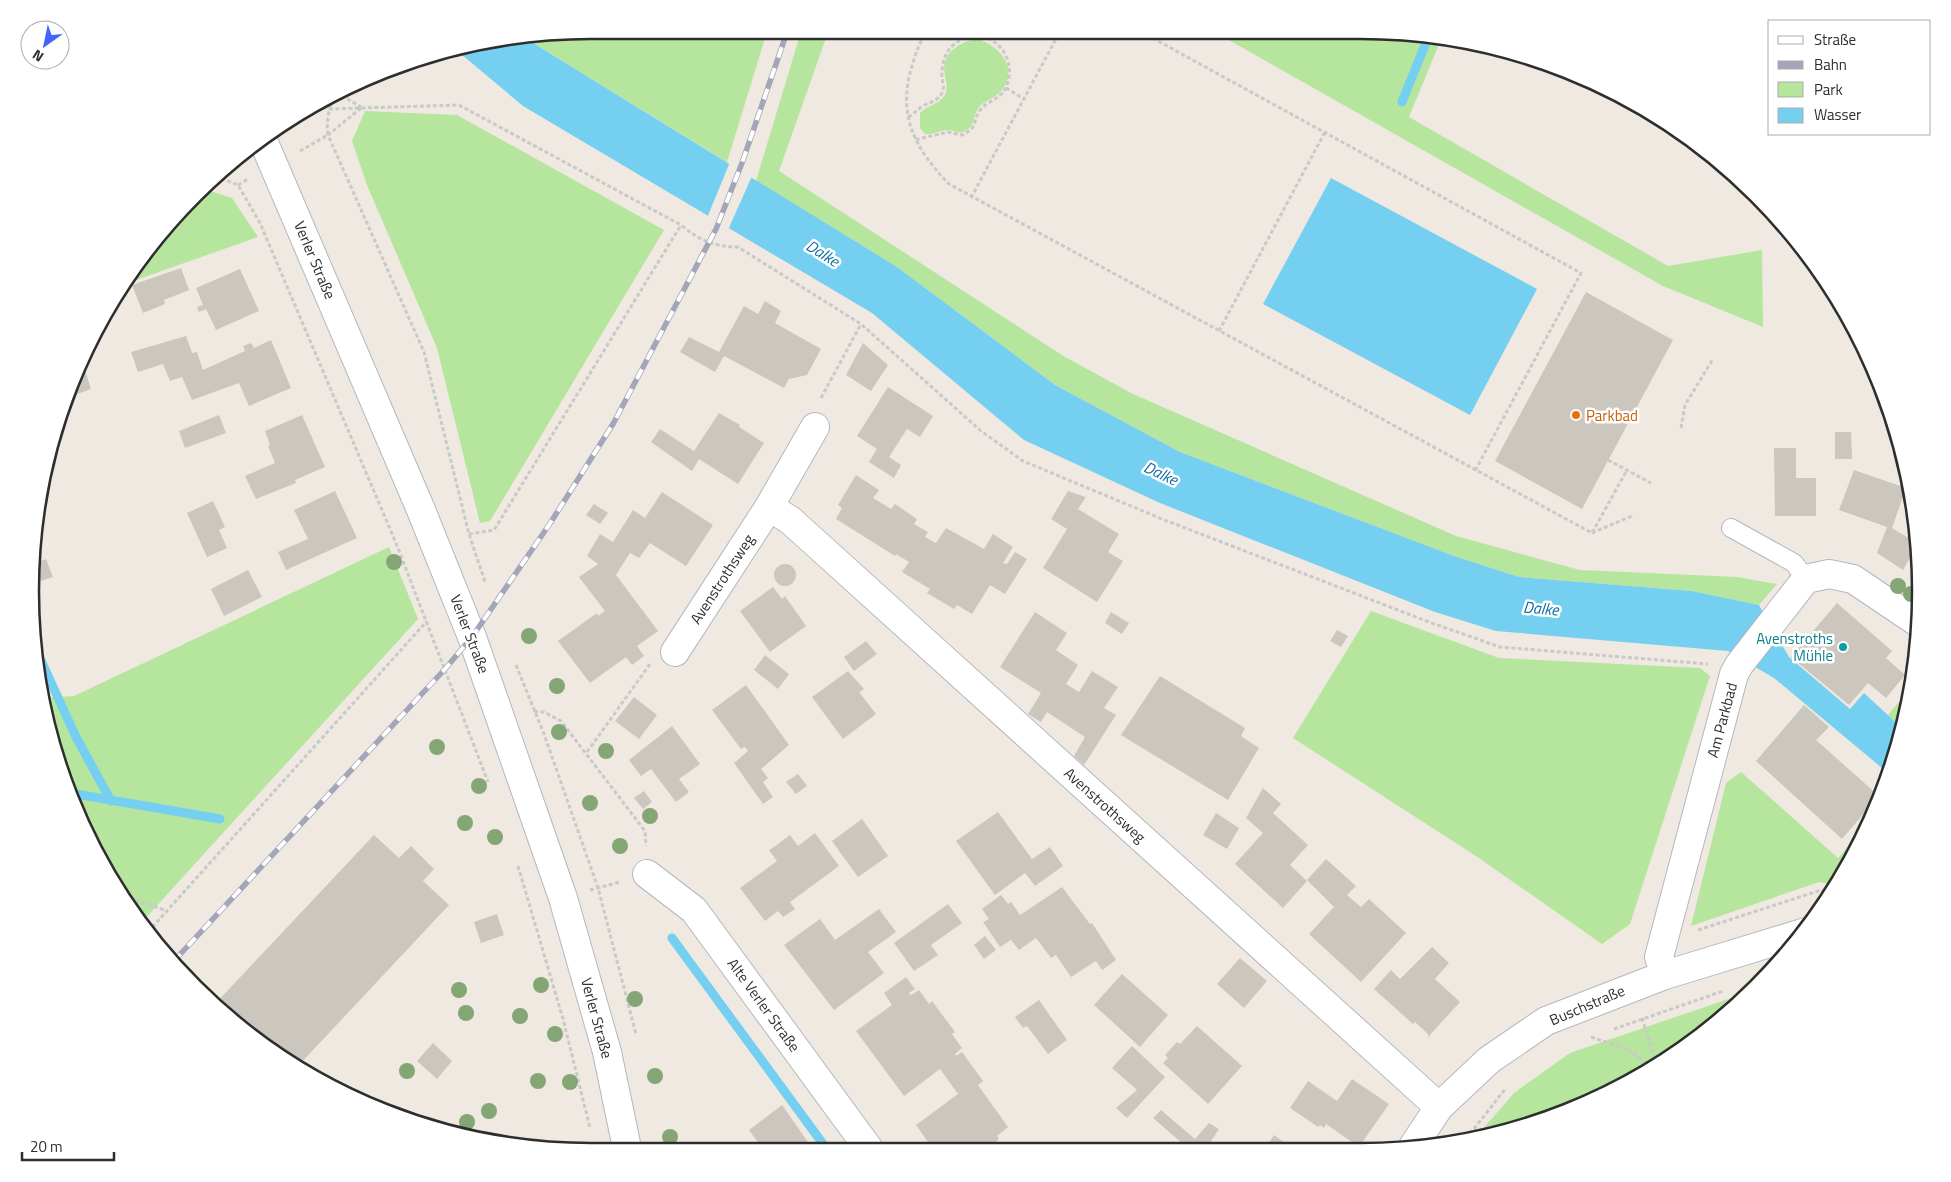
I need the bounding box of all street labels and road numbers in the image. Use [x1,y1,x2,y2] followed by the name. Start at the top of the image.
[288,217,342,303] street label: Verler Straße
[684,529,760,629] street label: Avenstrothsweg
[444,591,496,677] street label: Verler Straße
[1701,680,1743,760] street label: Am Parkbad
[1059,762,1151,848] street label: Avenstrothsweg
[722,953,806,1057] street label: Alte Verler Straße
[575,975,619,1061] street label: Verler Straße
[1546,979,1628,1031] street label: Buschstraße

